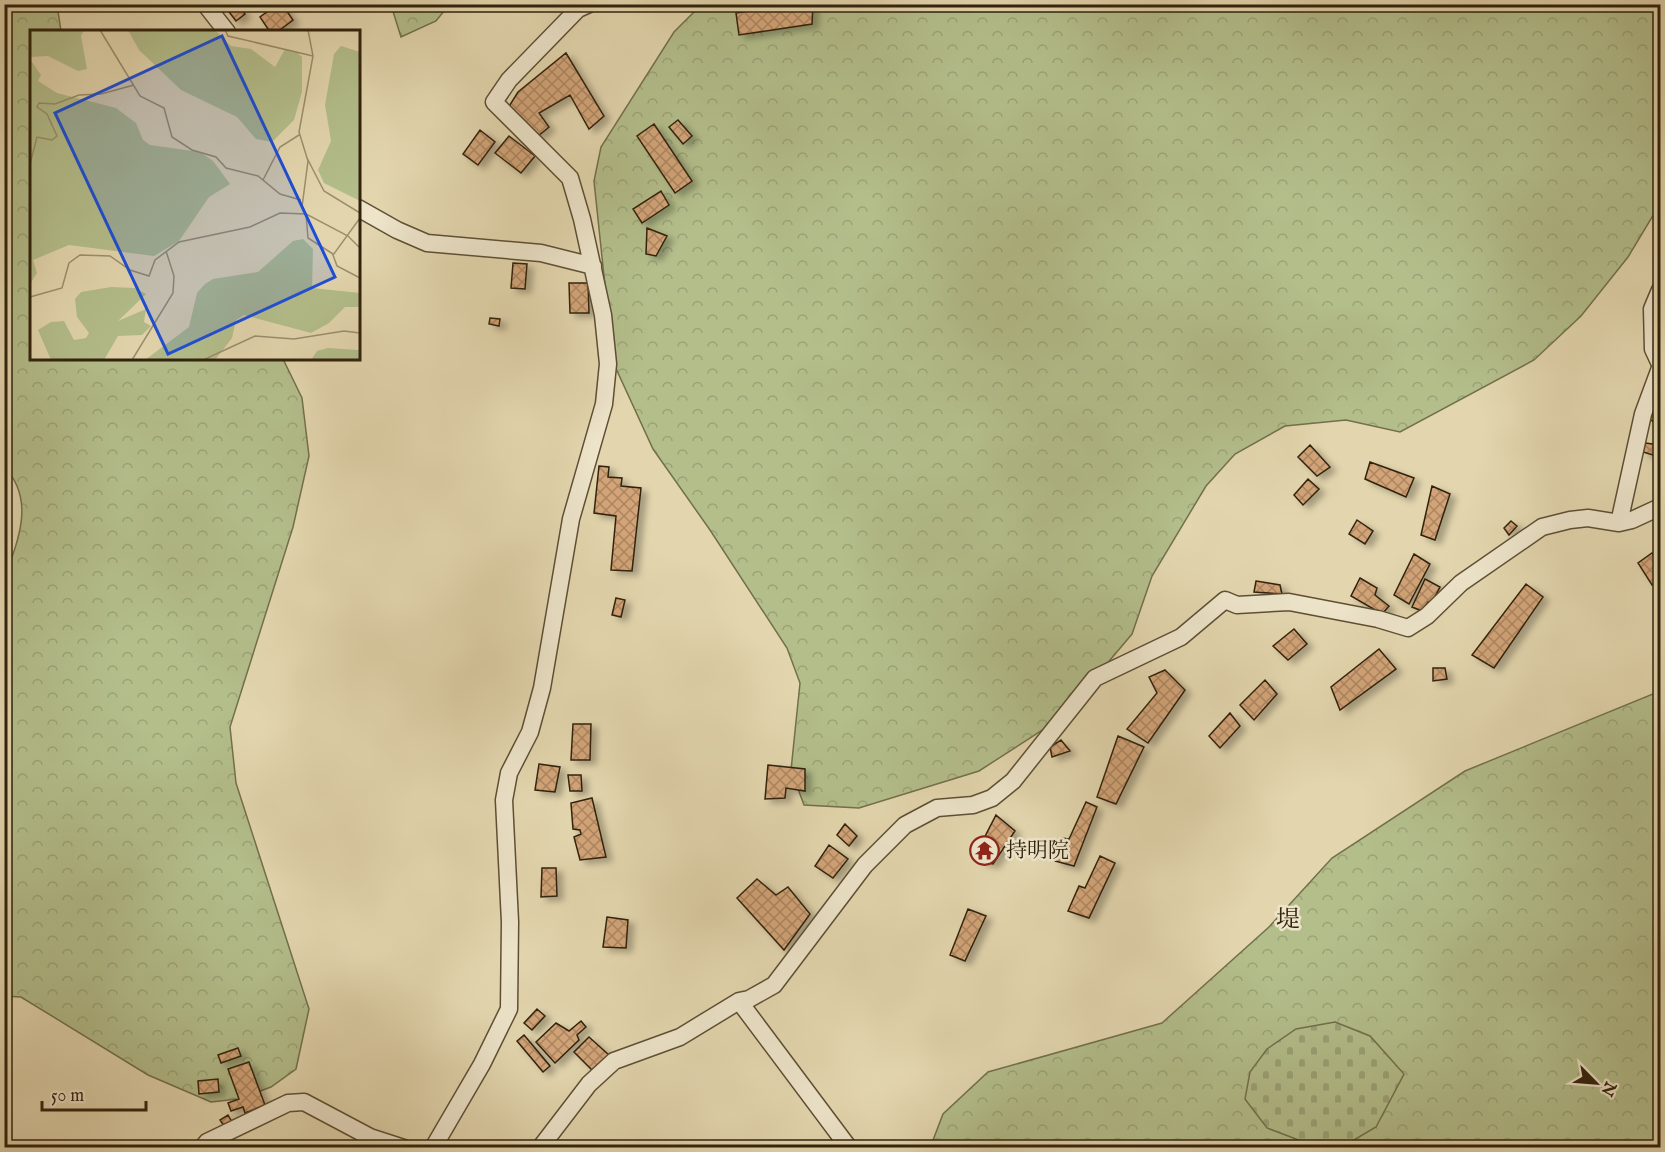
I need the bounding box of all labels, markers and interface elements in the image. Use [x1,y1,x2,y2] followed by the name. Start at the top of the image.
[30,30,360,360] inset map
[969,834,1001,866] temple icon: 持明院
[1006,838,1069,865] place label: 持明院
[1276,905,1300,936] district label: 堤
[1566,1053,1626,1113] north arrow
[42,1074,146,1112] scale bar
[1596,1077,1620,1099] text: N
[51,1085,84,1108] text: 50 m

